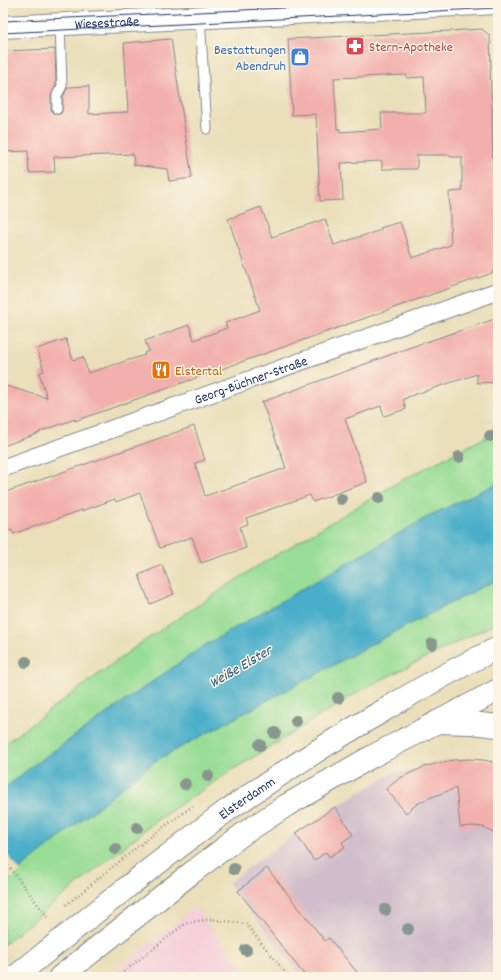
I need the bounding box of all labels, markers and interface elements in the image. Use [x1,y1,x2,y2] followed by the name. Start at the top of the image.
[74,12,140,36] street label: Wiesestraße
[344,35,366,57] pharmacy icon: Stern-Apotheke
[369,38,453,58] place label: Stern-Apotheke
[214,41,286,77] place label: Bestattungen Abendruh
[289,46,311,68] shop icon: Bestattungen Abendruh
[192,352,311,411] street label: Georg-Büchner-Straße
[150,359,172,381] restaurant icon: Elstertal
[175,362,223,382] place label: Elstertal
[205,640,278,695] water label: Weiße Elster
[215,773,280,825] street label: Elsterdamm

